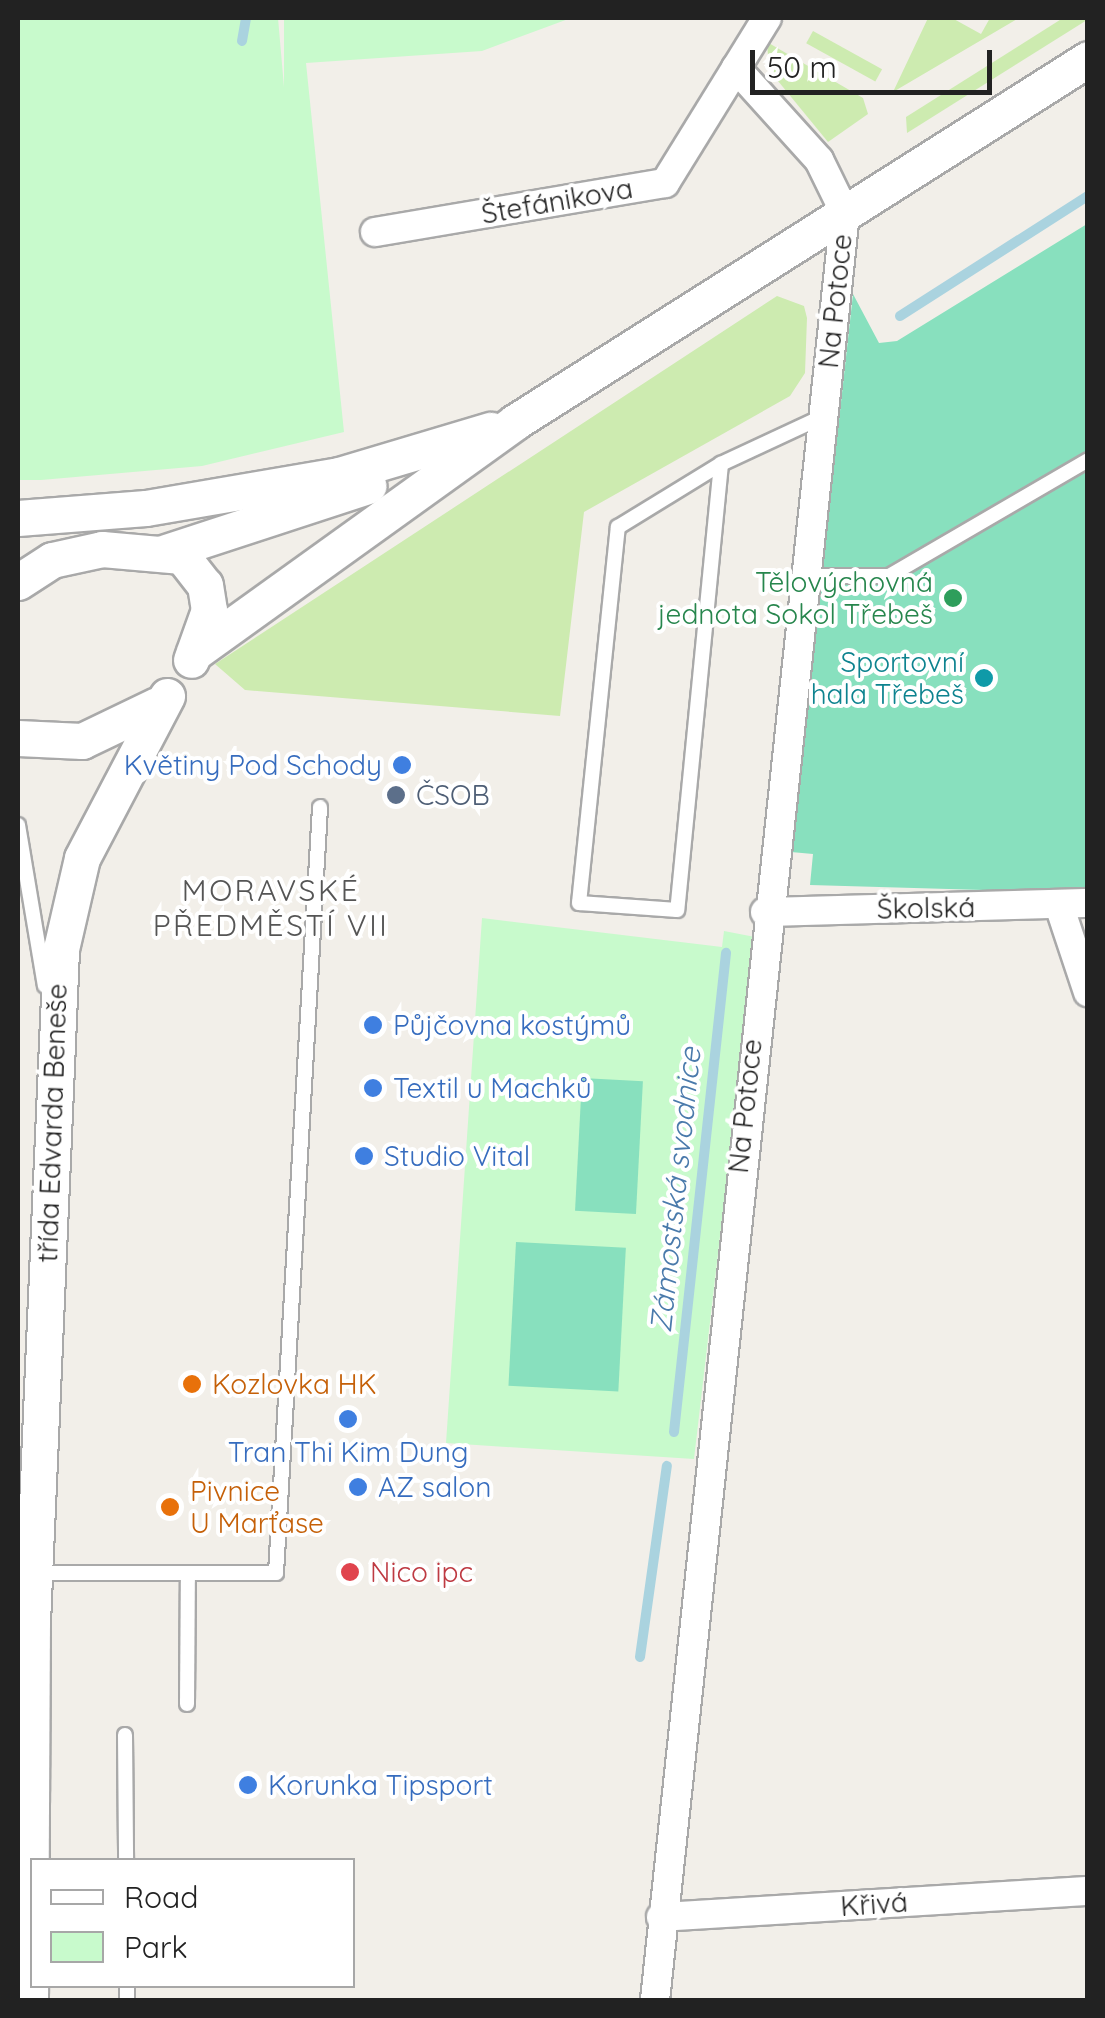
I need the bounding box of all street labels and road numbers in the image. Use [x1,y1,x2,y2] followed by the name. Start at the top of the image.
[479,171,635,231] street label: Štefánikova
[811,232,859,370] street label: Na Potoce
[877,890,975,926] street label: Školská
[30,983,74,1263] street label: třída Edvarda Beneše
[721,1037,769,1175] street label: Na Potoce
[839,1885,909,1923] street label: Křivá

